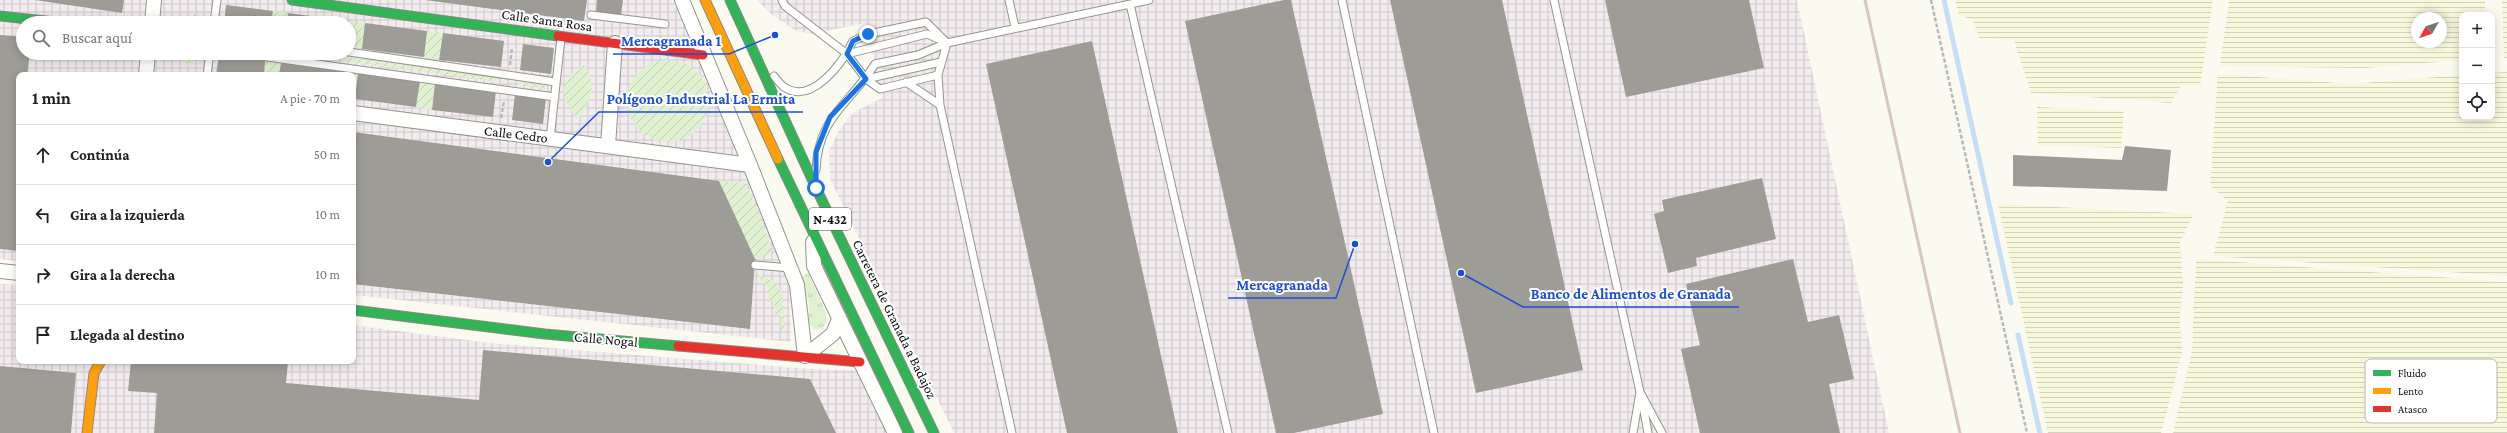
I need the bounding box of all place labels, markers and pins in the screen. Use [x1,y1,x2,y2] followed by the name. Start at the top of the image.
[613,27,729,54] callout: Mercagranada 1
[599,85,803,112] callout: Polígono Industrial La Ermita
[1228,271,1336,298] callout: Mercagranada
[1523,280,1739,307] callout: Banco de Alimentos de Granada

